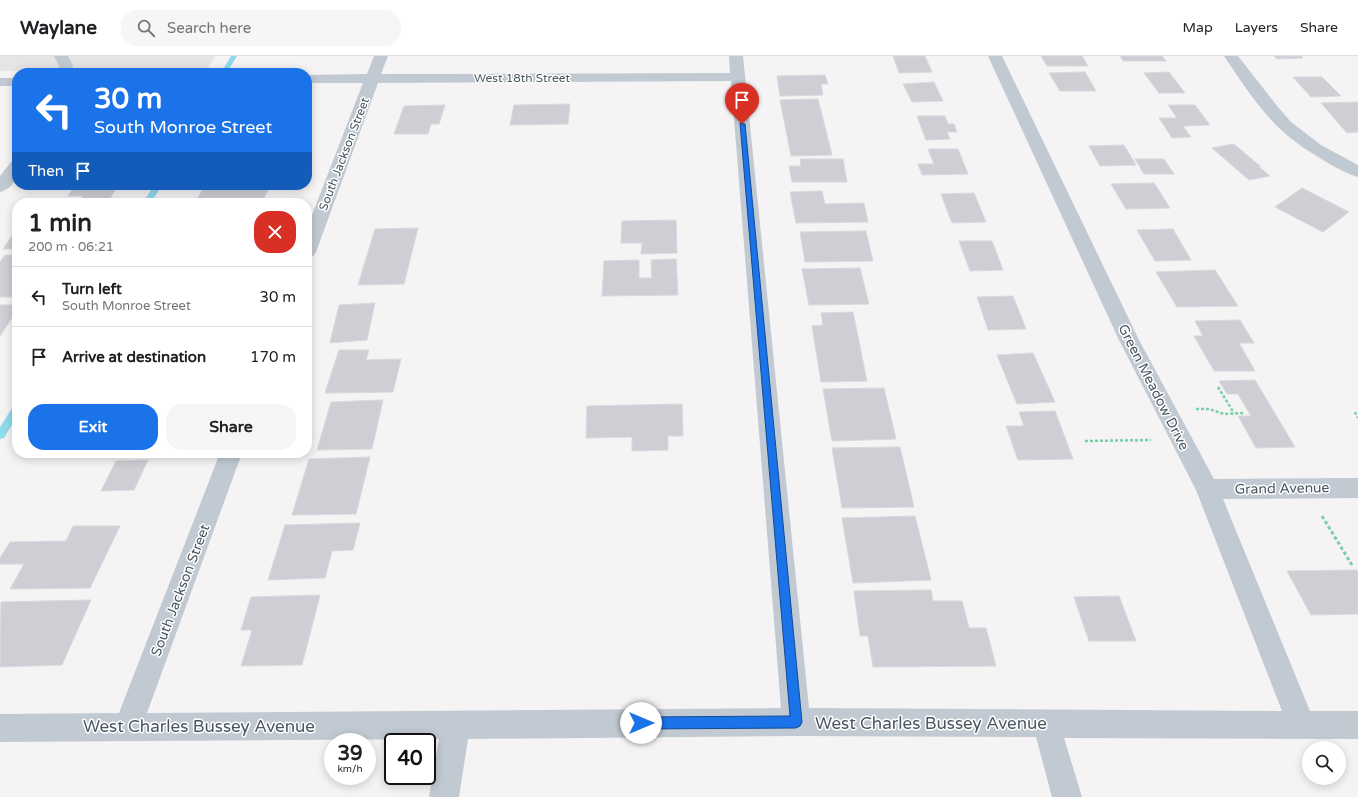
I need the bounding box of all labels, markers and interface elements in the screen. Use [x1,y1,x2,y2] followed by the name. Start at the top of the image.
[121,10,401,46] search box
[20,17,97,39] text: Waylane
[135,17,157,39] icon: search
[167,19,251,37] text: Search here
[1183,19,1213,36] text: Map
[1235,19,1278,36] text: Layers
[1300,19,1338,36] text: Share
[474,71,571,85] street label: West 18th Street
[94,82,162,116] text: 30 m
[725,83,759,124] pin
[28,84,80,136] icon: left
[731,89,753,111] icon: arrive
[316,95,372,213] street label: South Jackson Street
[94,116,272,138] text: South Monroe Street
[72,160,94,182] icon: arrive
[28,162,64,180] text: Then
[28,209,92,238] text: 1 min
[254,211,296,253] button: close
[28,239,114,255] text: 200 m · 06:21
[62,280,122,298] text: Turn left
[28,286,50,308] icon: left
[259,288,296,306] text: 30 m
[62,298,191,314] text: South Monroe Street
[1114,321,1193,453] street label: Green Meadow Drive
[28,346,50,368] icon: arrive
[62,348,206,366] text: Arrive at destination
[250,348,296,366] text: 170 m
[28,404,158,450] button: Exit
[166,404,296,450] button: Share
[1234,479,1330,498] street label: Grand Avenue
[147,521,214,659] street label: South Jackson Street
[620,702,662,744] position arrow
[815,713,1047,734] street label: West Charles Bussey Avenue
[83,716,315,737] street label: West Charles Bussey Avenue
[384,733,436,785] speed limit sign: 40
[1302,741,1346,785] map controls
[1302,741,1346,785] button: search
[337,742,363,766] text: 39
[337,763,363,775] text: km/h

